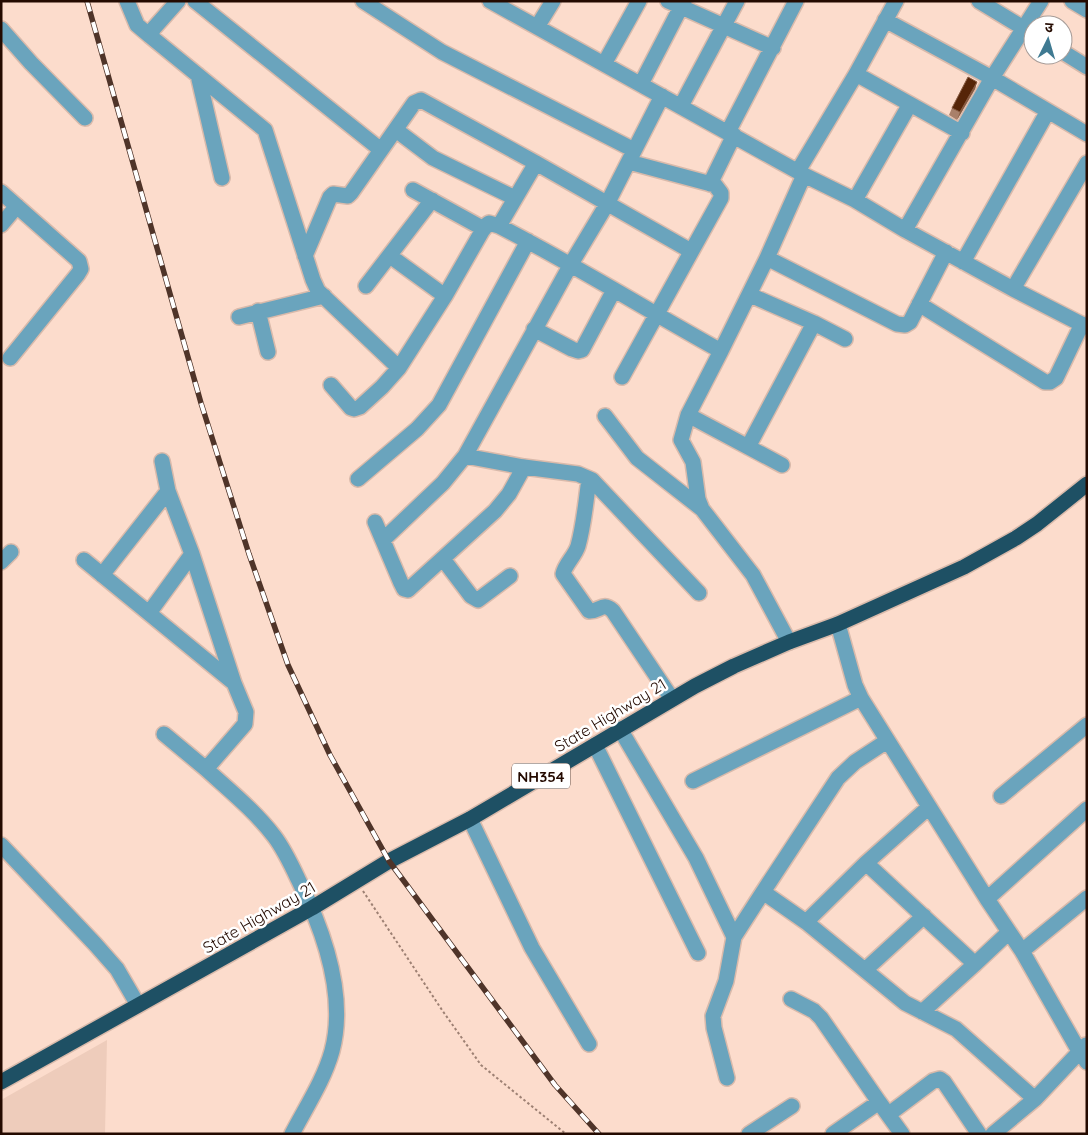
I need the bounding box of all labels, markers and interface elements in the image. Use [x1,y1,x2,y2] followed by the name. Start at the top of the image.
[1023,15,1073,65] north arrow
[1044,18,1055,36] text: उ
[550,674,670,756] street label: State Highway 21
[512,764,570,788] road number: NH354
[199,877,319,957] street label: State Highway 21

